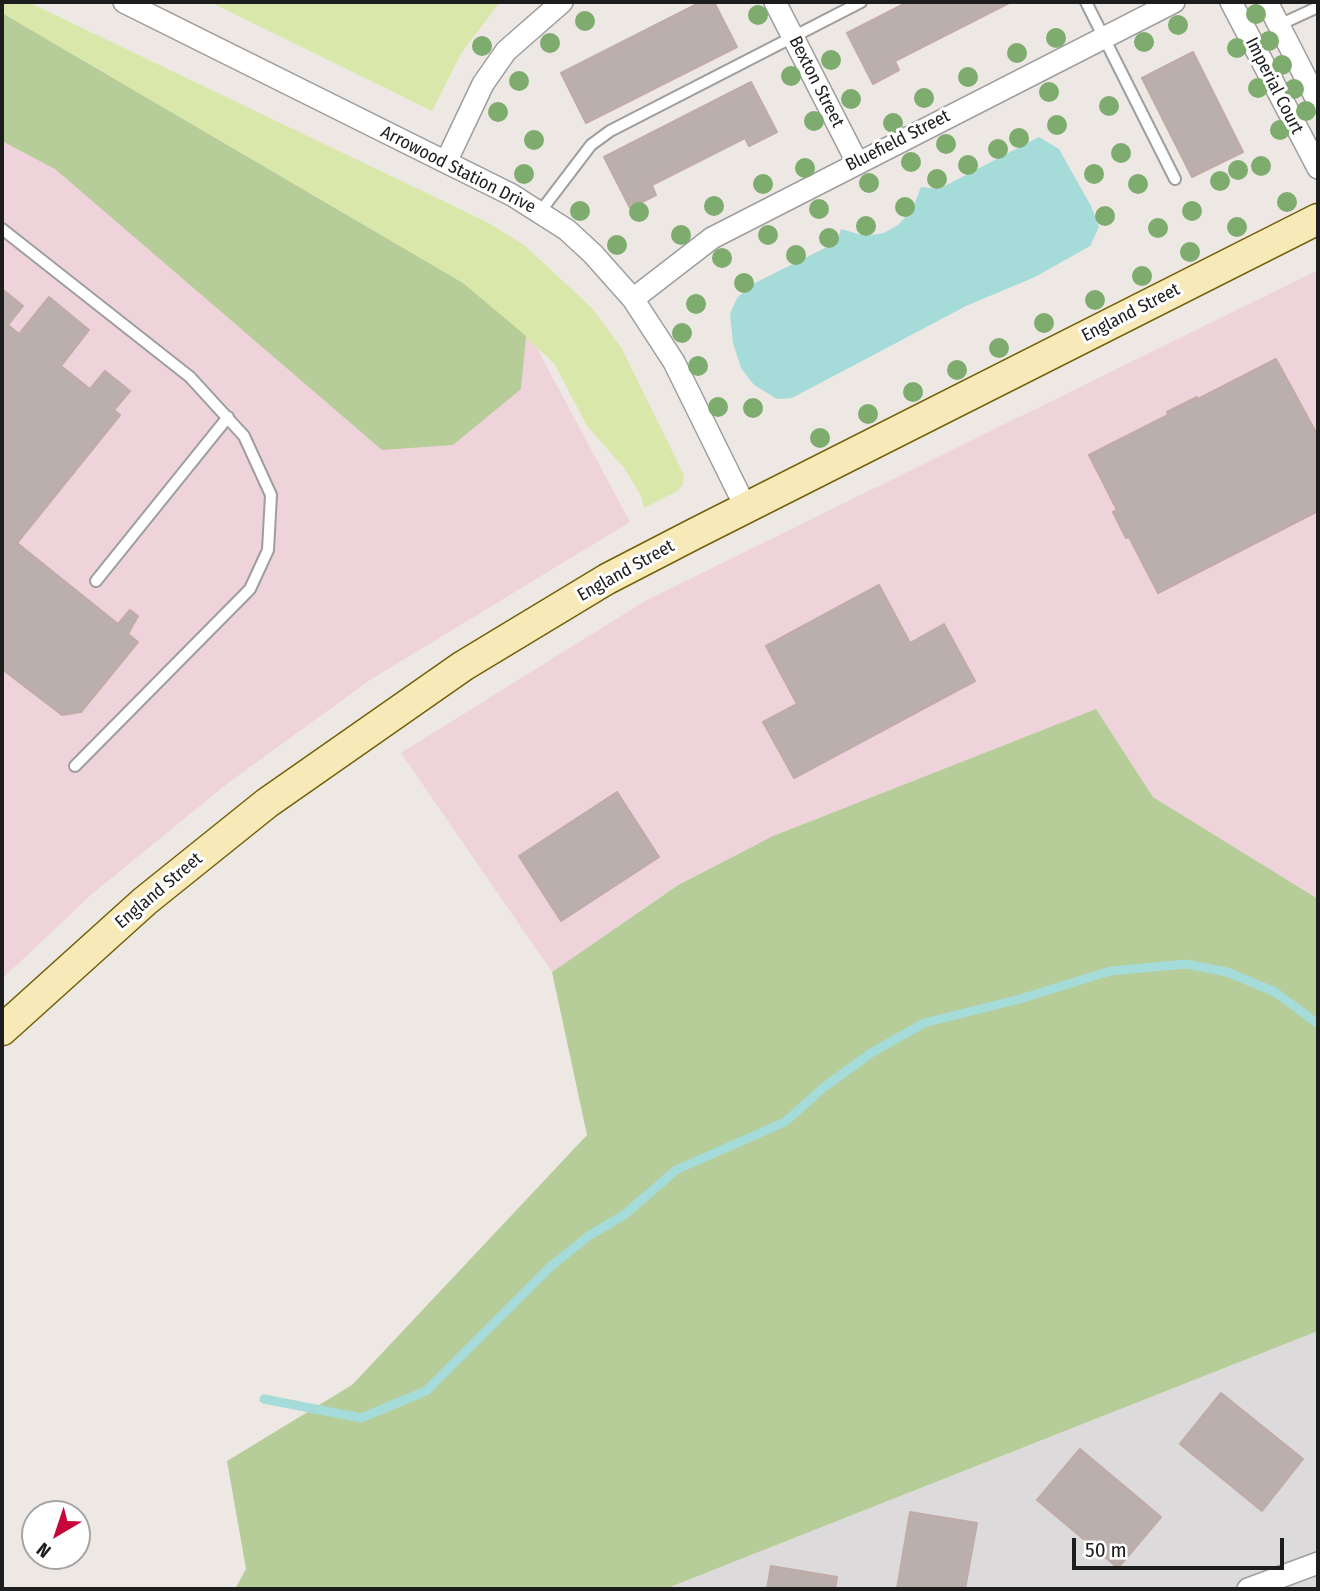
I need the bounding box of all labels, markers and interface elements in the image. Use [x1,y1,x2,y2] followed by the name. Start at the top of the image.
[784,33,848,131] street label: Bexton Street
[1240,34,1308,138] street label: Imperial Court
[842,105,954,177] street label: Bluefield Street
[377,122,539,218] street label: Arrowood Station Drive
[1078,279,1184,347] street label: England Street
[574,536,678,606] street label: England Street
[111,848,207,934] street label: England Street
[21,1500,91,1570] north arrow
[1075,1524,1287,1568] scale bar
[1085,1537,1127,1563] text: 50 m
[32,1538,55,1563] text: N

